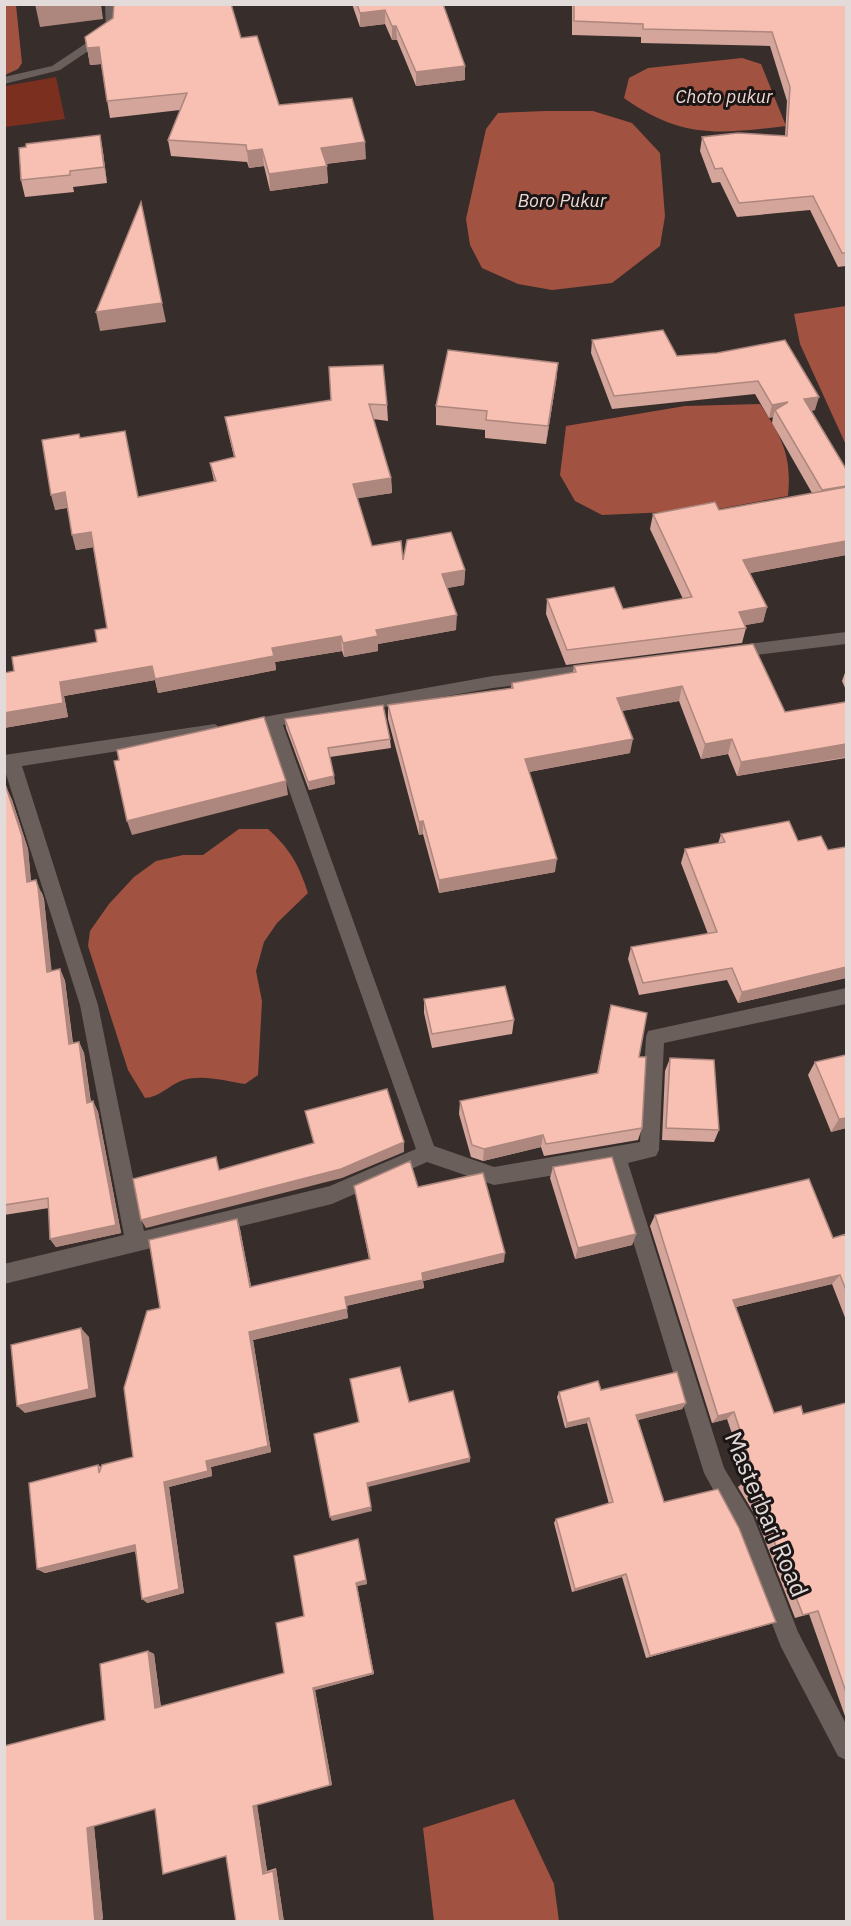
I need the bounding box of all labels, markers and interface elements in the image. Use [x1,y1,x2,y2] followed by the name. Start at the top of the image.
[675,85,773,108] water label: Choto pukur
[518,189,607,212] water label: Boro Pukur
[718,1426,816,1602] street label: Masterbari Road

